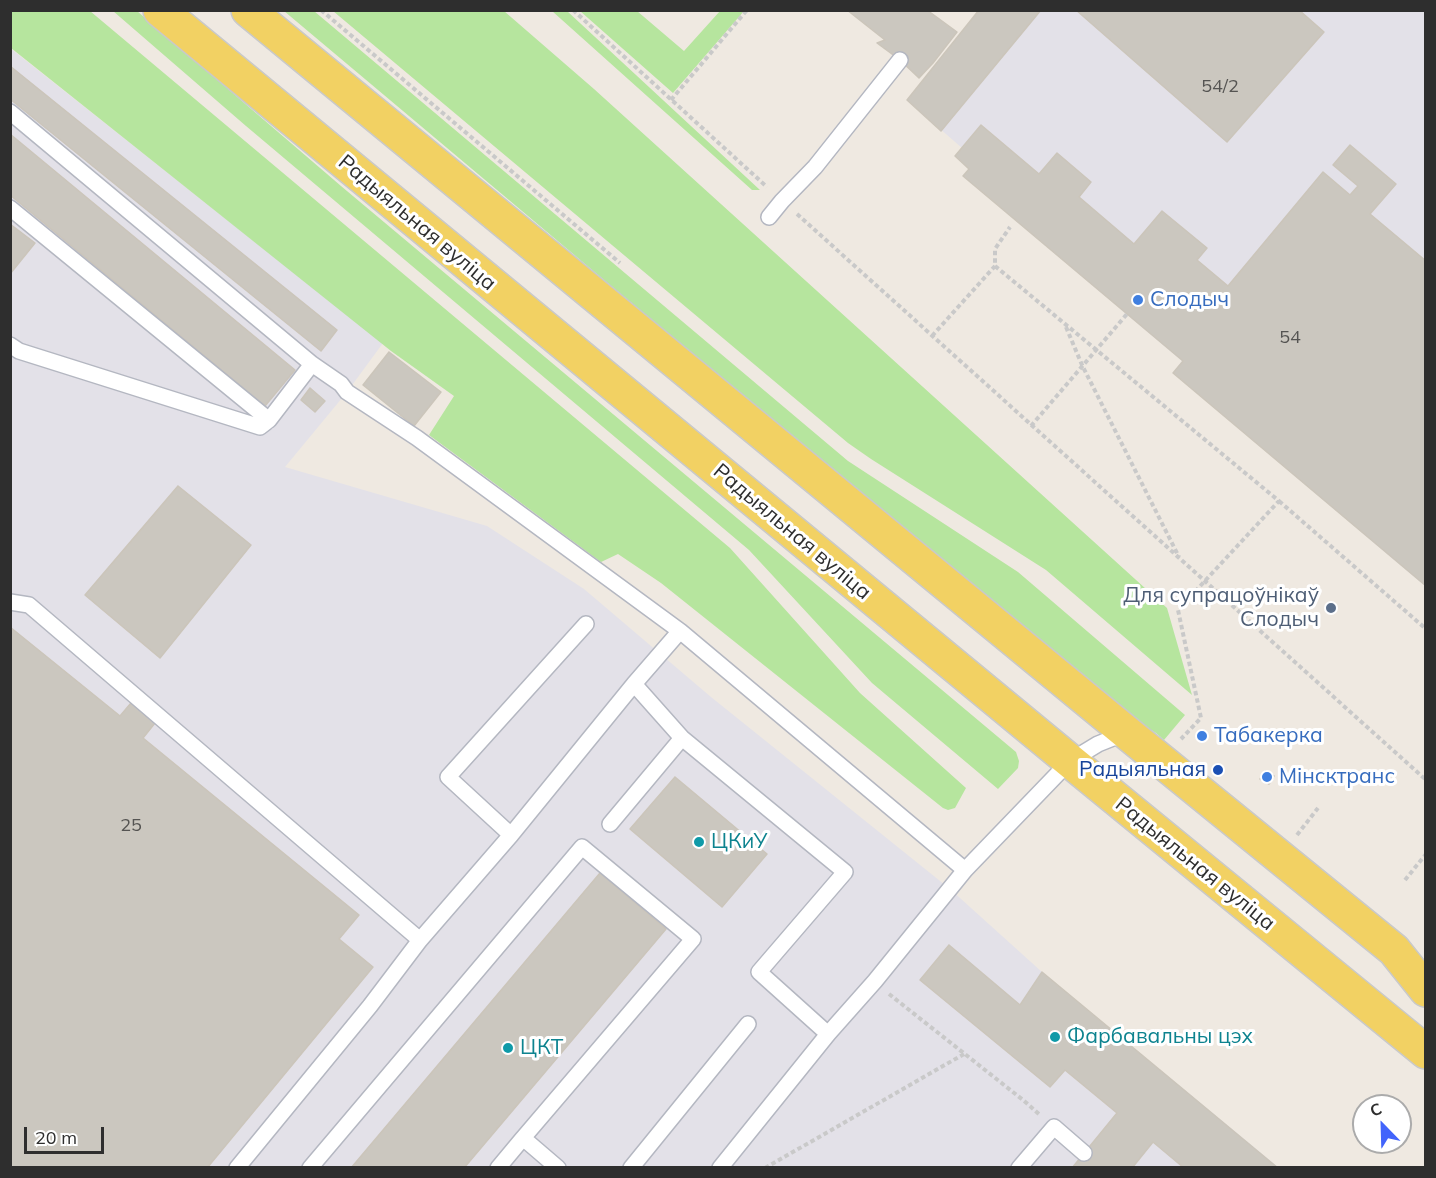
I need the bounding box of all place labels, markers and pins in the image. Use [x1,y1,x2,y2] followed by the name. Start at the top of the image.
[1150,287,1229,313] place label: Слодыч
[1131,293,1145,307] marker: Слодыч
[1123,583,1319,633] place label: Для супрацоўнікаў Слодыч
[1324,601,1338,615] marker: Для супрацоўнікаў Слодыч
[1214,723,1323,749] place label: Табакерка
[1195,729,1209,743] marker: Табакерка
[1079,757,1206,783] place label: Радыяльная
[1211,763,1225,777] marker: Радыяльная
[1279,764,1395,790] place label: Мінсктранс
[1260,770,1274,784] marker: Мінсктранс
[711,829,767,855] place label: ЦКиУ
[692,835,706,849] marker: ЦКиУ
[1067,1024,1253,1050] place label: Фарбавальны цэх
[1048,1030,1062,1044] marker: Фарбавальны цэх
[520,1035,563,1061] place label: ЦКТ
[501,1041,515,1055] marker: ЦКТ

